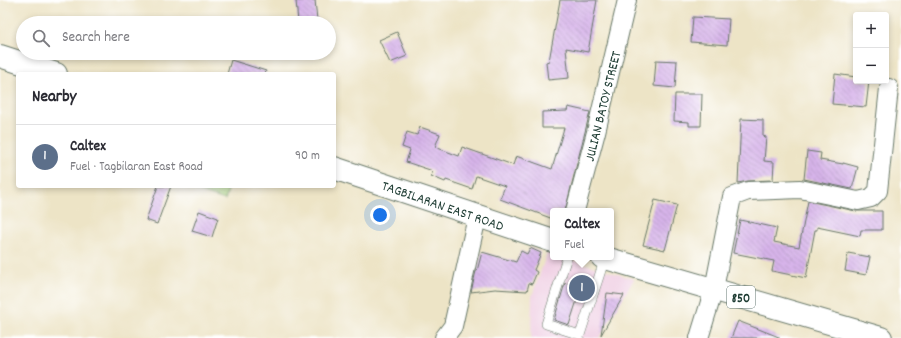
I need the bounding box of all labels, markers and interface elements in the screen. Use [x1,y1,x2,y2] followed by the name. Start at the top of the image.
[853,12,889,84] map controls
[853,12,889,48] button: +
[16,16,336,60] search box
[30,27,52,49] icon: search
[62,27,130,49] text: Search here
[853,48,889,84] button: −
[581,49,627,164] street label: JULIAN BATOY STREET
[32,86,76,110] text: Nearby
[70,136,106,158] text: Caltex
[44,147,46,166] text: 1
[295,147,320,166] text: 90 m
[70,158,203,177] text: Fuel · Tagbilaran East Road
[379,177,506,237] street label: TAGBILARAN EAST ROAD
[370,205,390,225] your location
[550,208,614,260] popup
[564,214,600,236] text: Caltex
[564,236,584,255] text: Fuel
[569,273,595,303] pin: 1
[727,286,755,308] road number: 850

